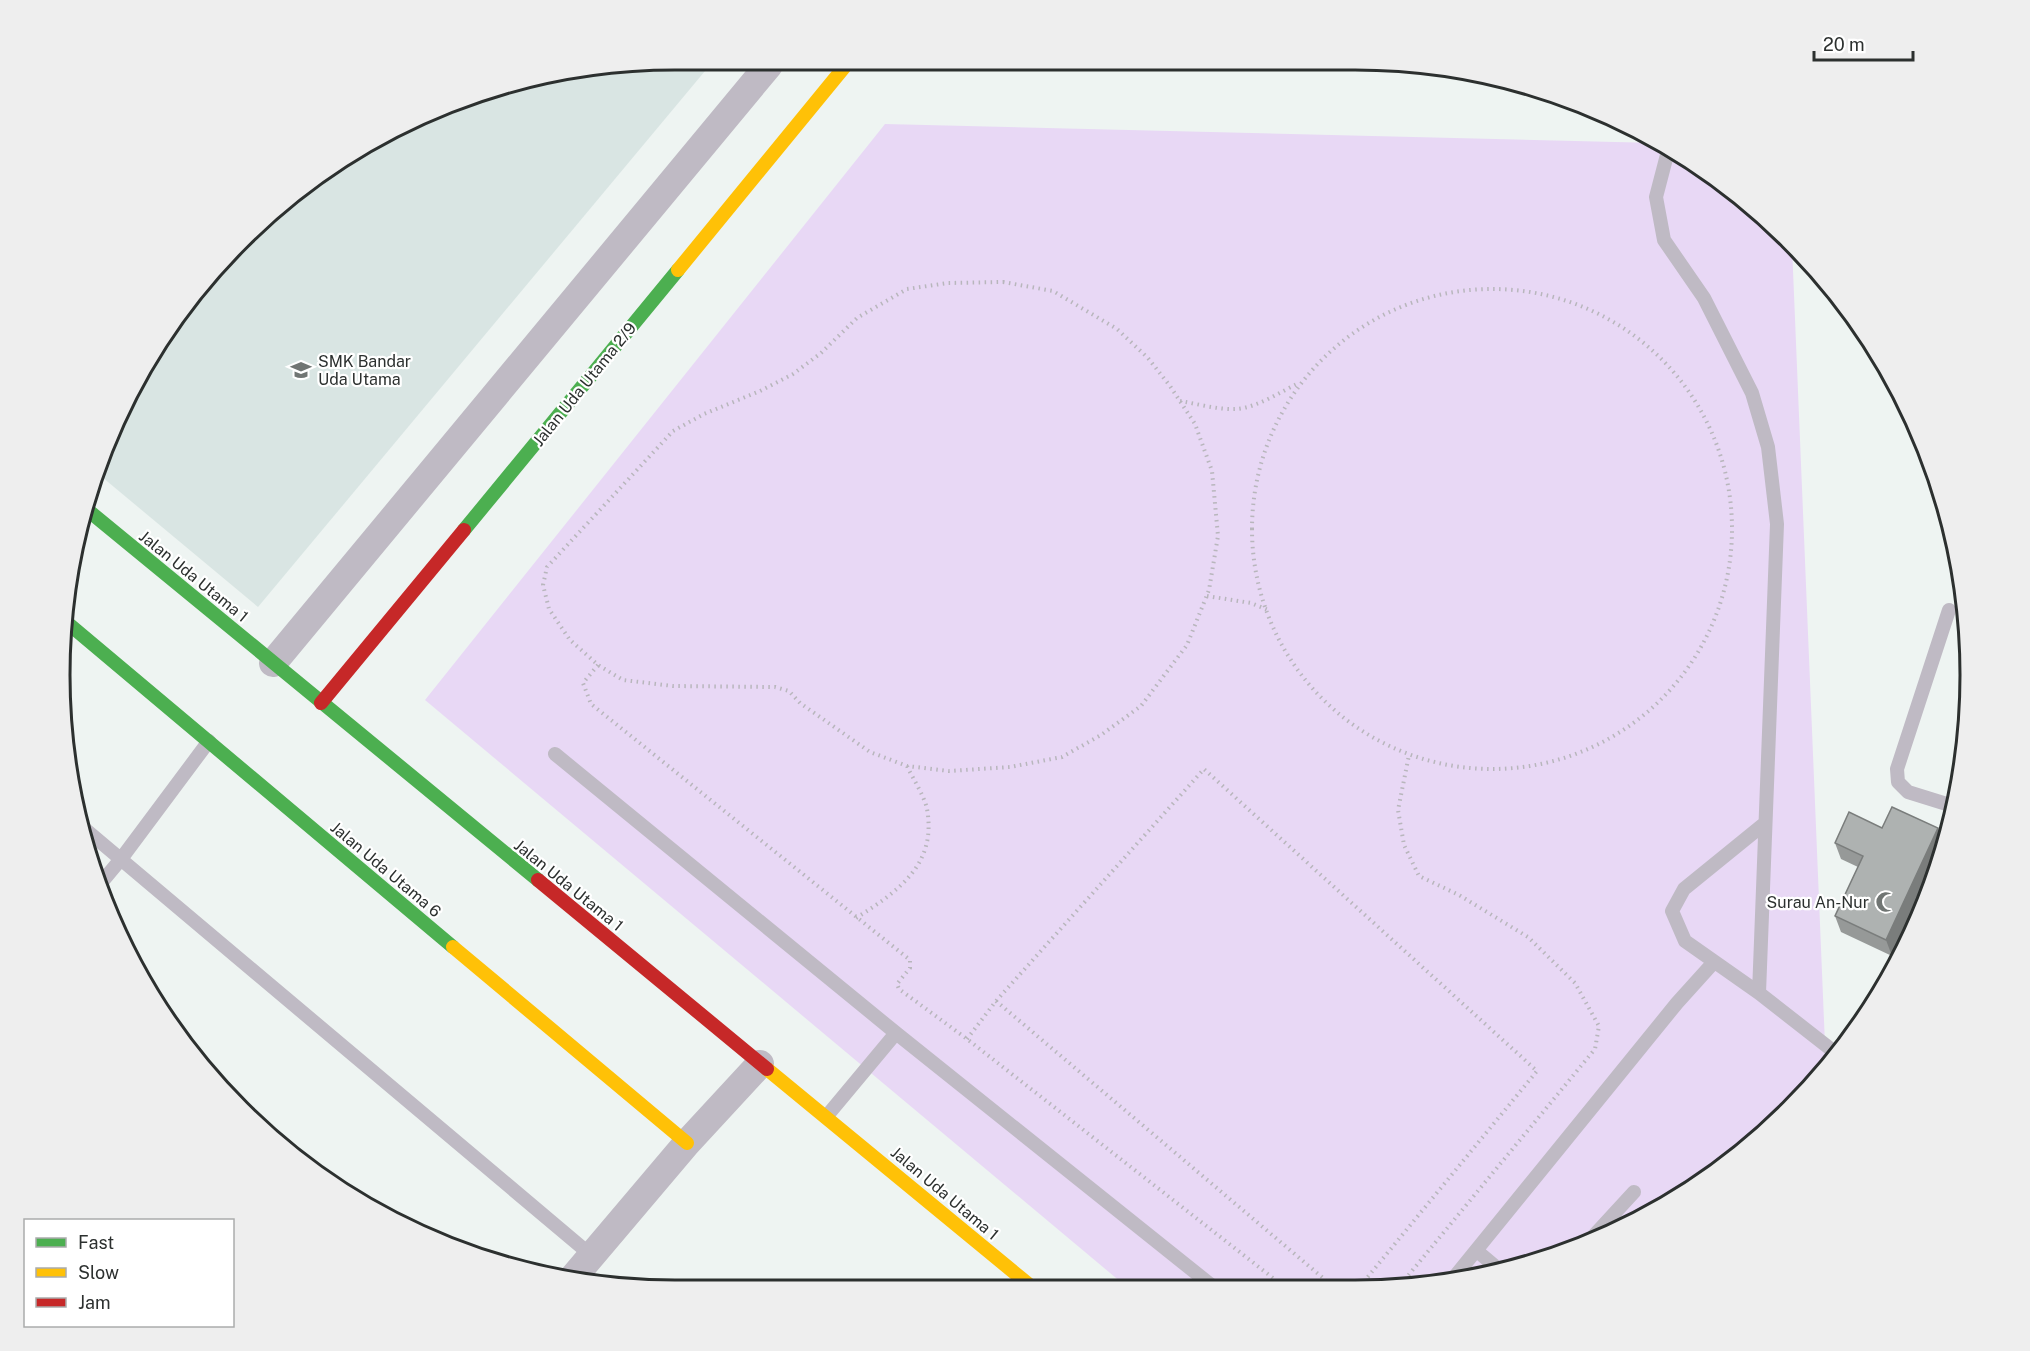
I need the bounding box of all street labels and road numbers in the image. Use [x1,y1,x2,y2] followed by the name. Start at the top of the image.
[529,319,640,450] street label: Jalan Uda Utama 2/9
[135,527,252,626] street label: Jalan Uda Utama 1
[327,818,445,921] street label: Jalan Uda Utama 6
[510,836,627,935] street label: Jalan Uda Utama 1
[887,1143,1002,1244] street label: Jalan Uda Utama 1

